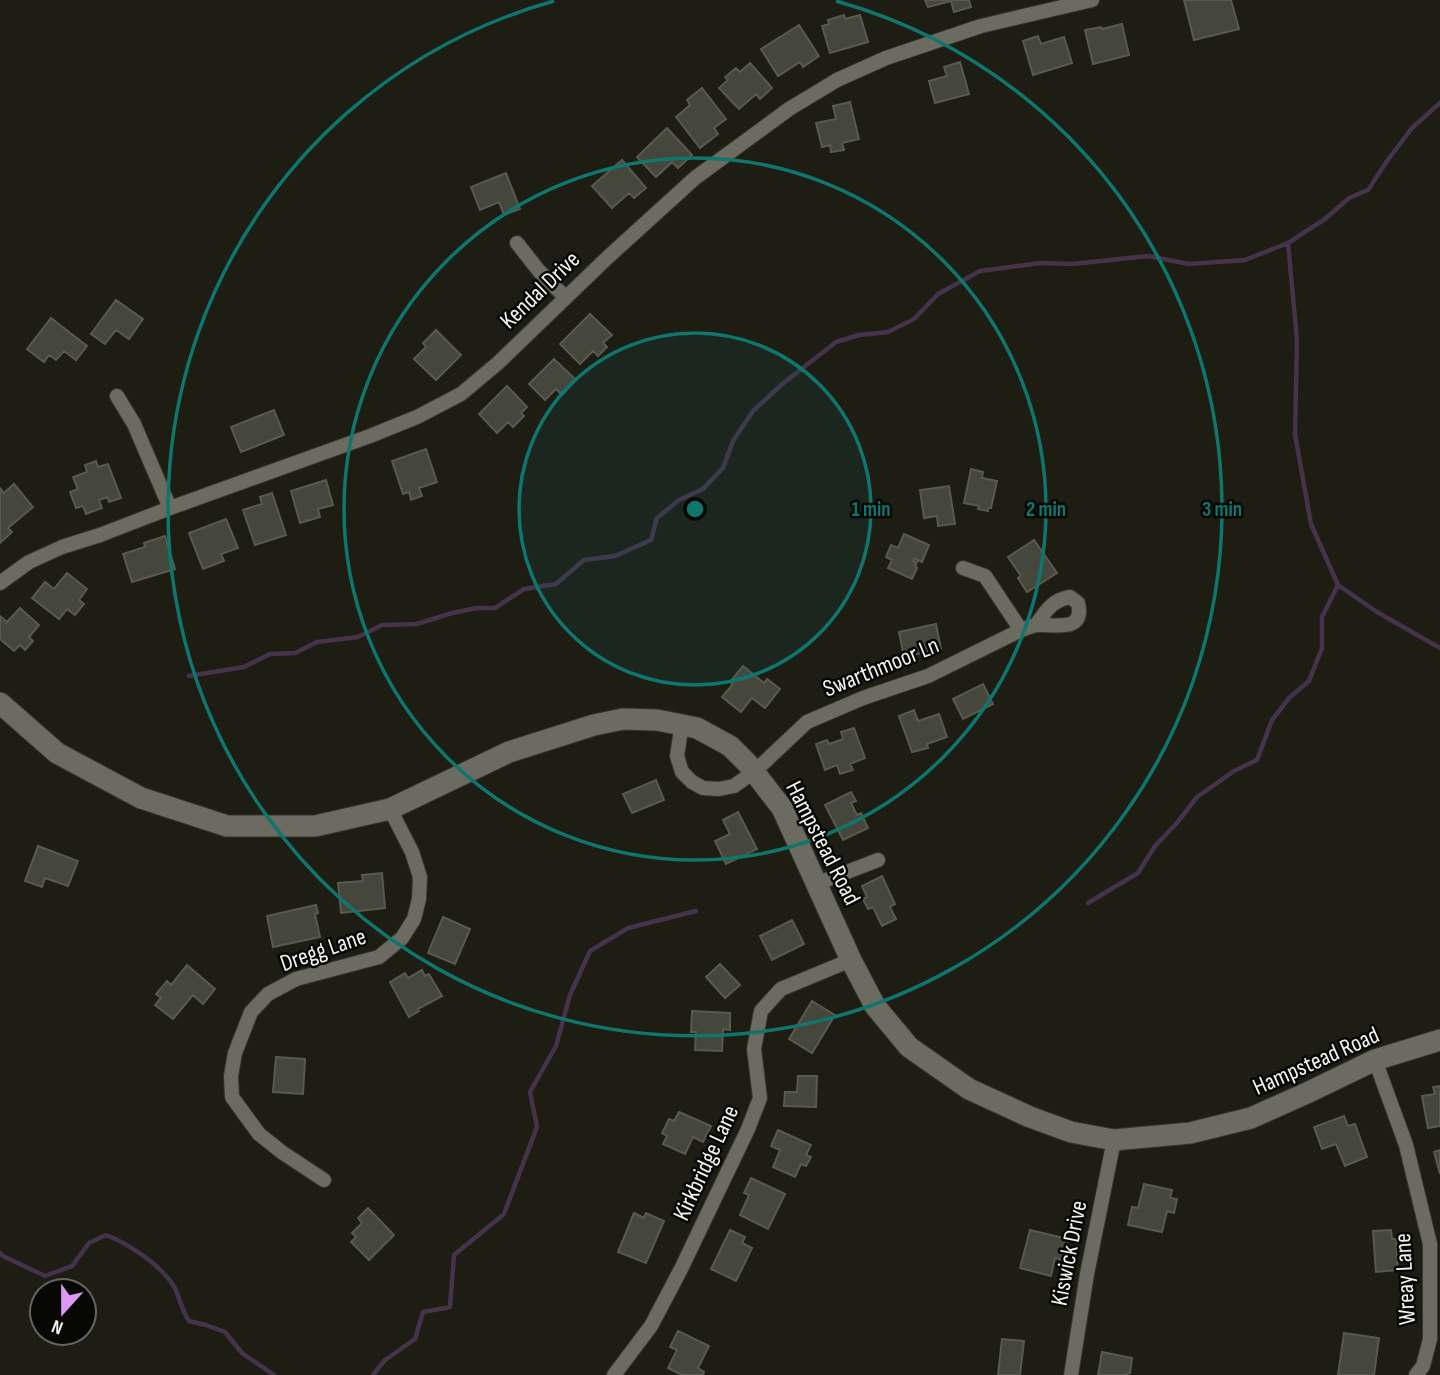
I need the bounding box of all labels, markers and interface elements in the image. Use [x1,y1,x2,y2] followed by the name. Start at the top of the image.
[494,245,586,335] street label: Kendal Drive
[683,497,707,521] centre of rings
[851,497,891,522] text: 1 min
[1026,497,1066,522] text: 2 min
[1202,497,1242,522] text: 3 min
[819,631,943,703] street label: Swarthmoor Ln
[779,776,867,910] street label: Hampstead Road
[276,922,370,978] street label: Dregg Lane
[1248,1020,1384,1102] street label: Hampstead Road
[667,1101,745,1225] street label: Kirkbridge Lane
[1045,1198,1093,1308] street label: Kiswick Drive
[1388,1232,1422,1326] street label: Wreay Lane
[28,1277,98,1347] north arrow
[49,1314,66,1339] text: N

